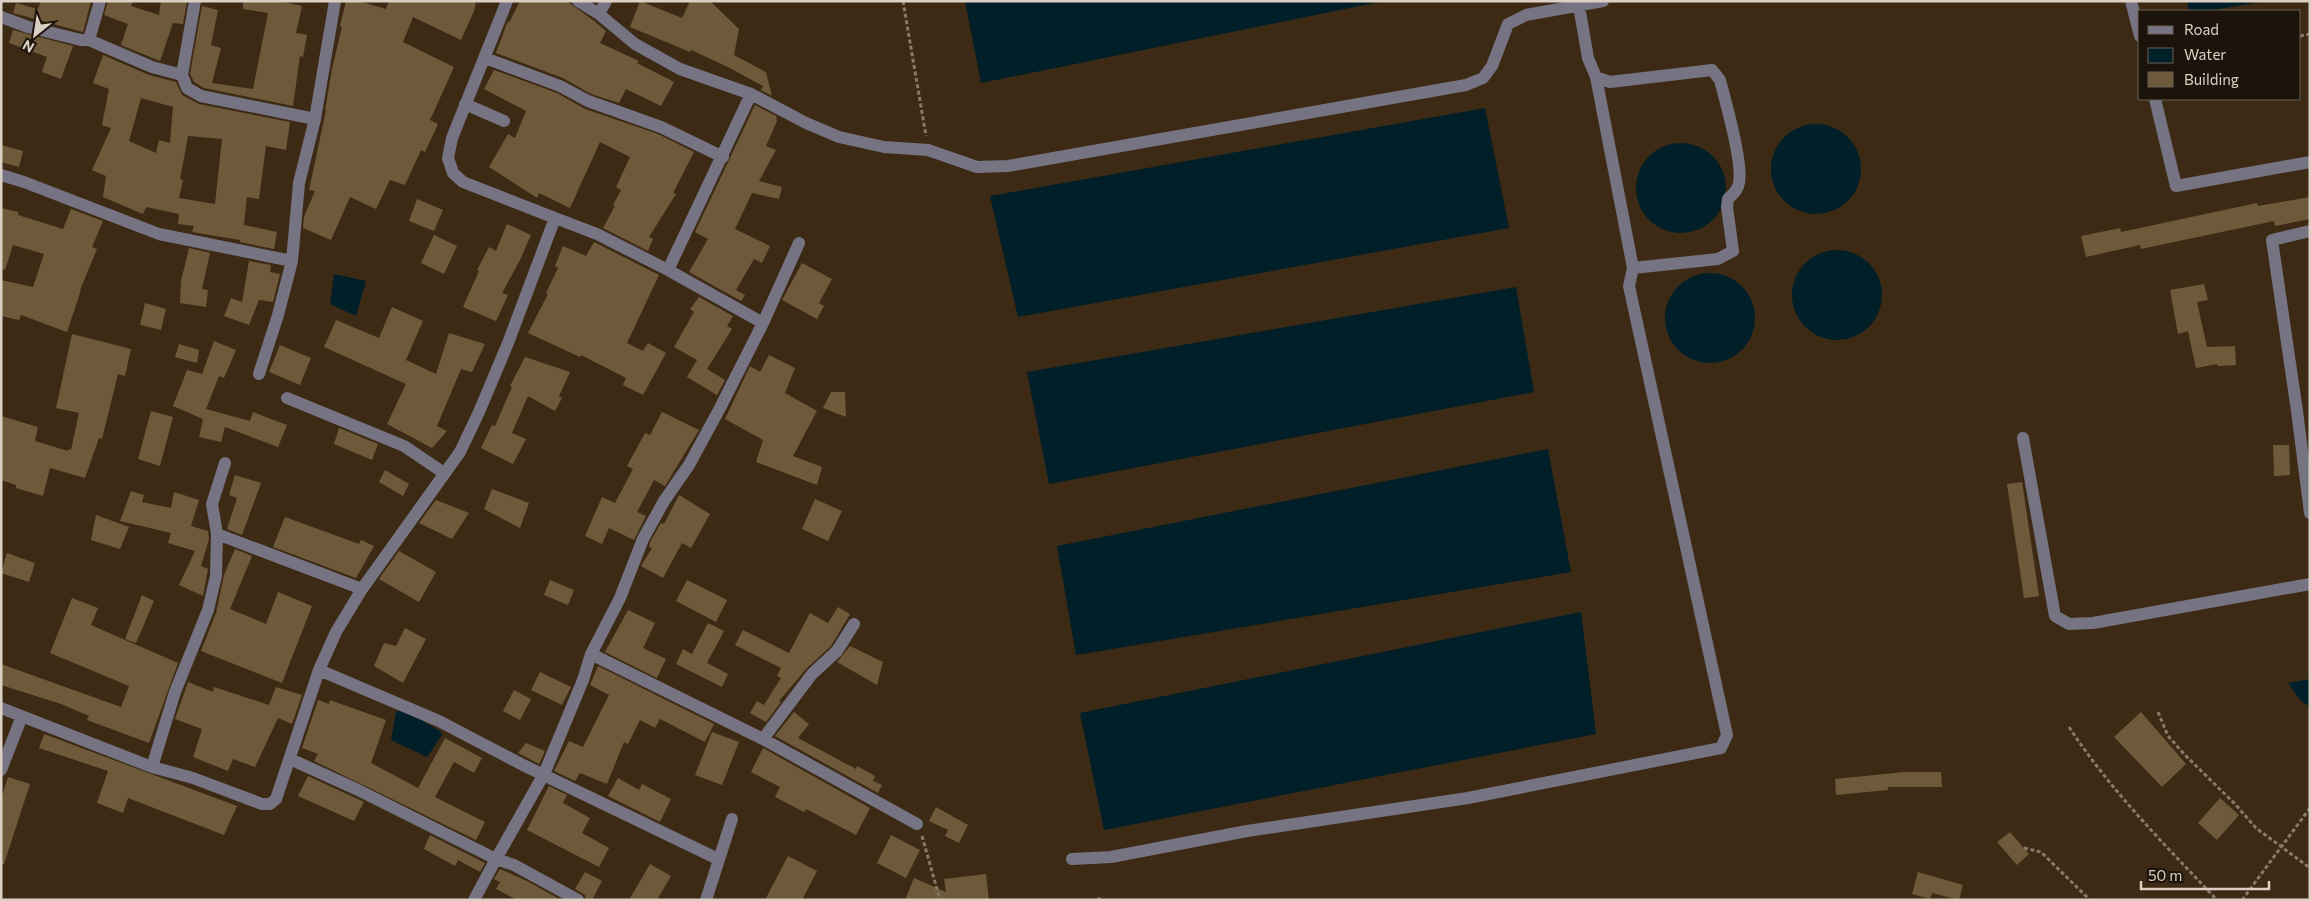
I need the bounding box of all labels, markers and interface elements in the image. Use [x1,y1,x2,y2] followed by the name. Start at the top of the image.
[10,10,60,60] north arrow
[2138,10,2301,100] legend
[2184,20,2219,38] text: Road
[19,37,37,57] text: N
[2184,45,2226,63] text: Water
[2184,70,2239,88] text: Building
[2141,858,2268,890] scale bar
[2148,866,2182,884] text: 50 m

